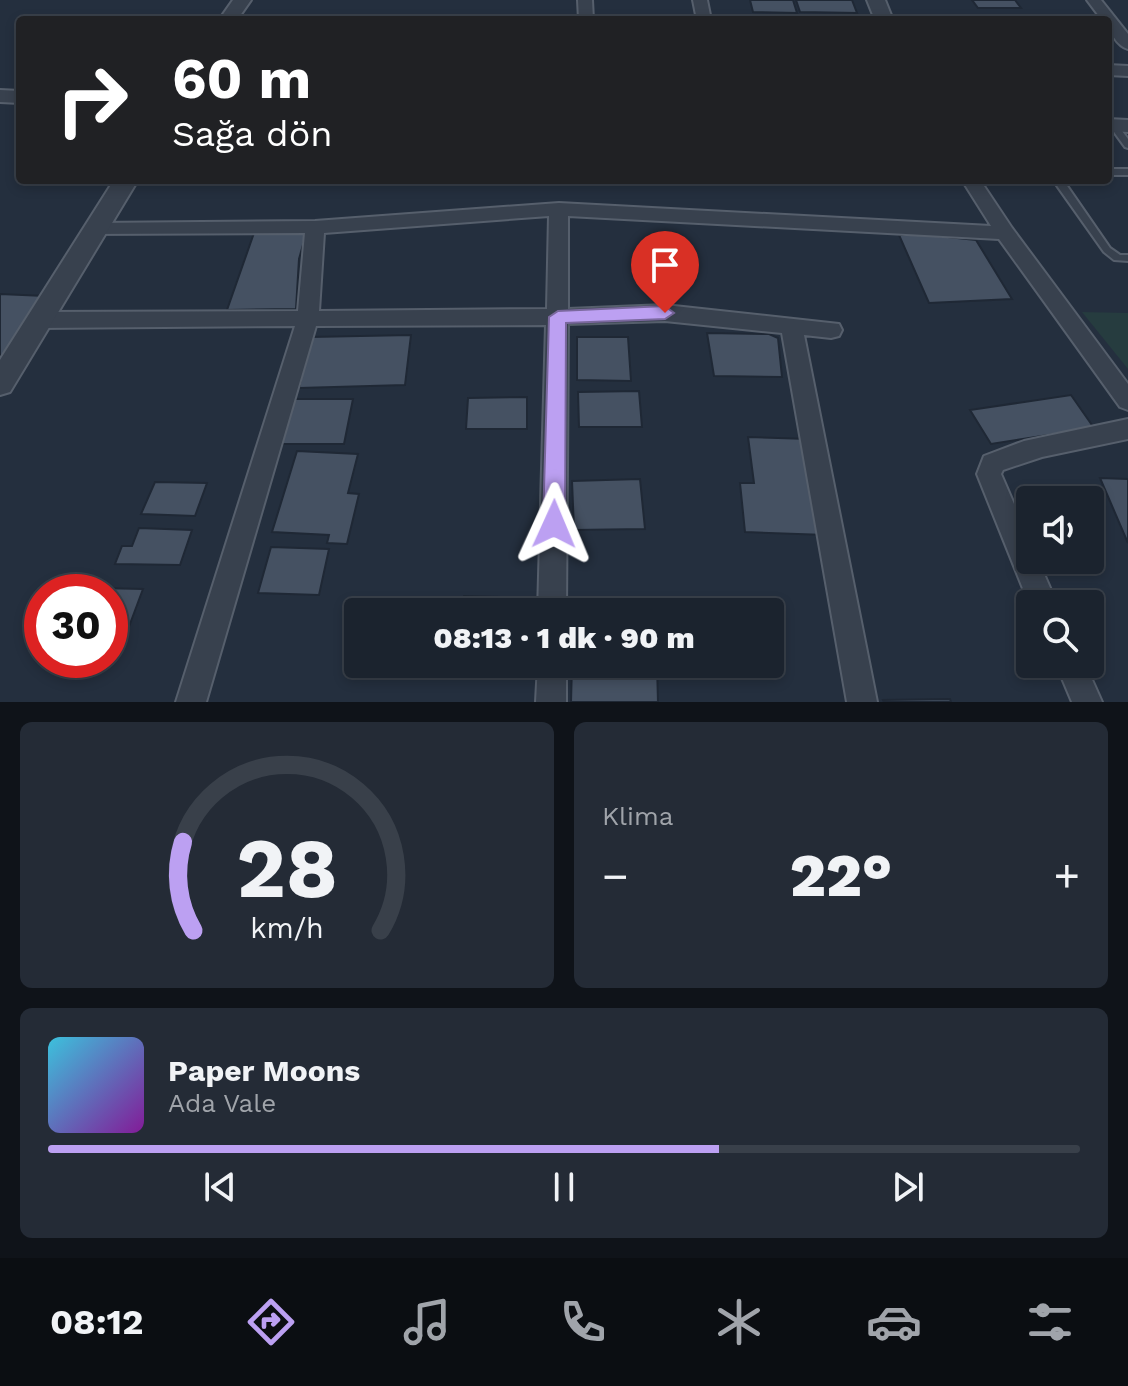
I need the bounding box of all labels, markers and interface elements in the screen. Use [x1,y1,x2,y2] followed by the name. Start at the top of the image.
[172,46,311,112] text: 60 m
[40,48,144,152] icon: right
[172,113,333,155] text: Sağa dön
[631,231,699,313] pin
[643,243,687,287] icon: arrive
[512,482,596,566] position arrow
[1016,486,1104,678] map controls
[1016,486,1104,574] button: sound
[24,574,128,678] speed limit sign: 30
[1016,590,1104,678] button: search
[433,620,695,655] text: 08:13 · 1 dk · 90 m
[602,801,673,831] text: Klima
[236,820,338,917] text: 28
[790,840,892,911] text: 22°
[602,850,629,902] text: −
[1053,850,1080,902] text: +
[250,911,324,945] text: km/h
[168,1053,360,1088] text: Paper Moons
[168,1088,276,1118] text: Ada Vale
[198,1165,242,1209] icon: previous
[542,1165,586,1209] icon: pause
[886,1165,930,1209] icon: next
[243,1294,299,1350] icon: directions
[399,1294,455,1350] icon: music
[555,1294,611,1350] icon: phone
[711,1294,767,1350] icon: climate
[866,1294,922,1350] icon: car
[1022,1294,1078,1350] icon: filters
[50,1301,143,1343] text: 08:12

